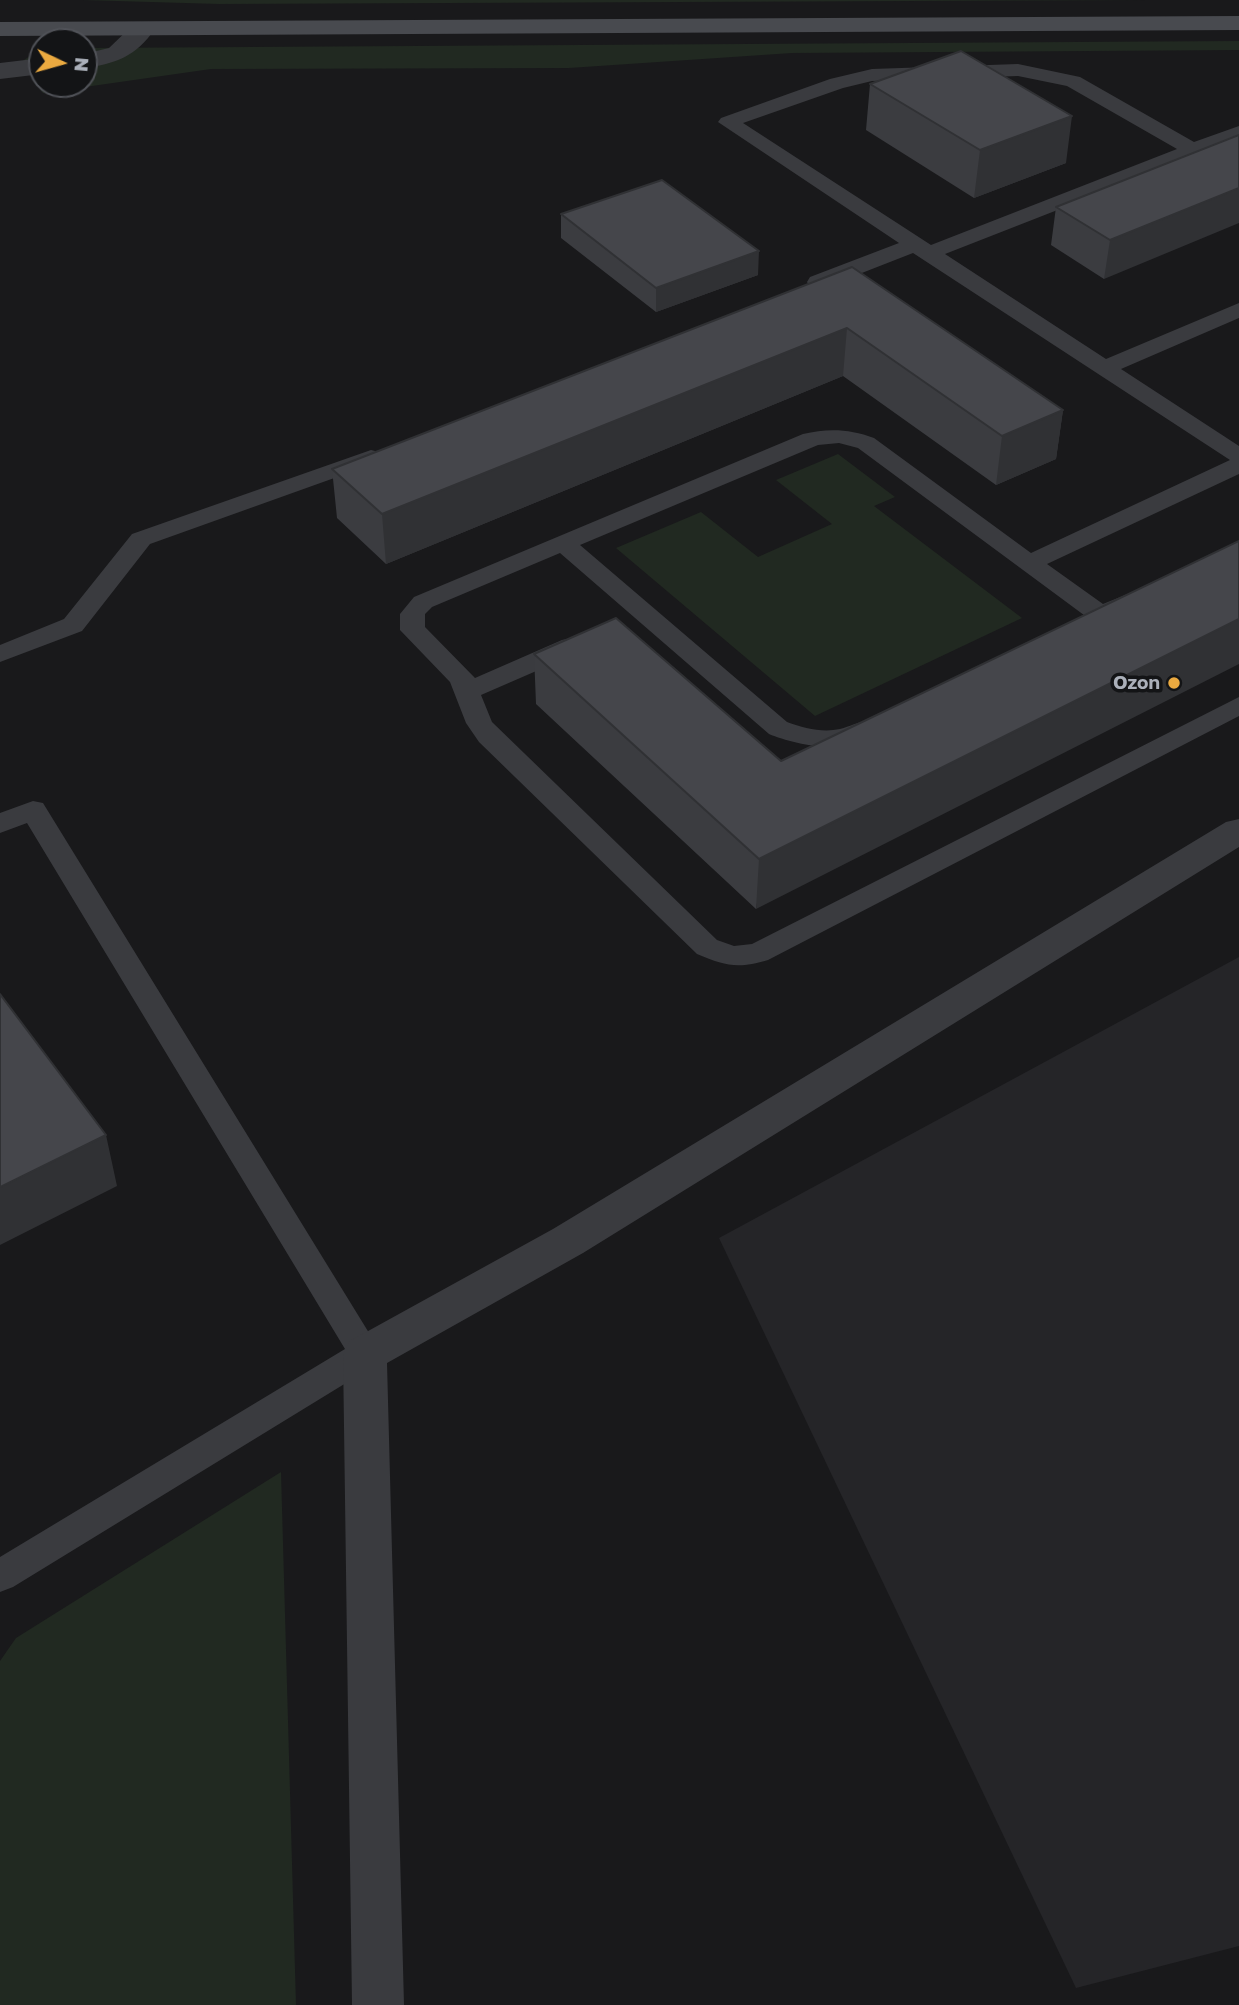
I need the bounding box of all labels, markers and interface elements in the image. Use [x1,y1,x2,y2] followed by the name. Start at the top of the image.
[28,28,98,98] north arrow
[70,56,95,73] text: N
[1113,672,1160,694] place label: Ozon
[1166,675,1182,691] marker: Ozon

